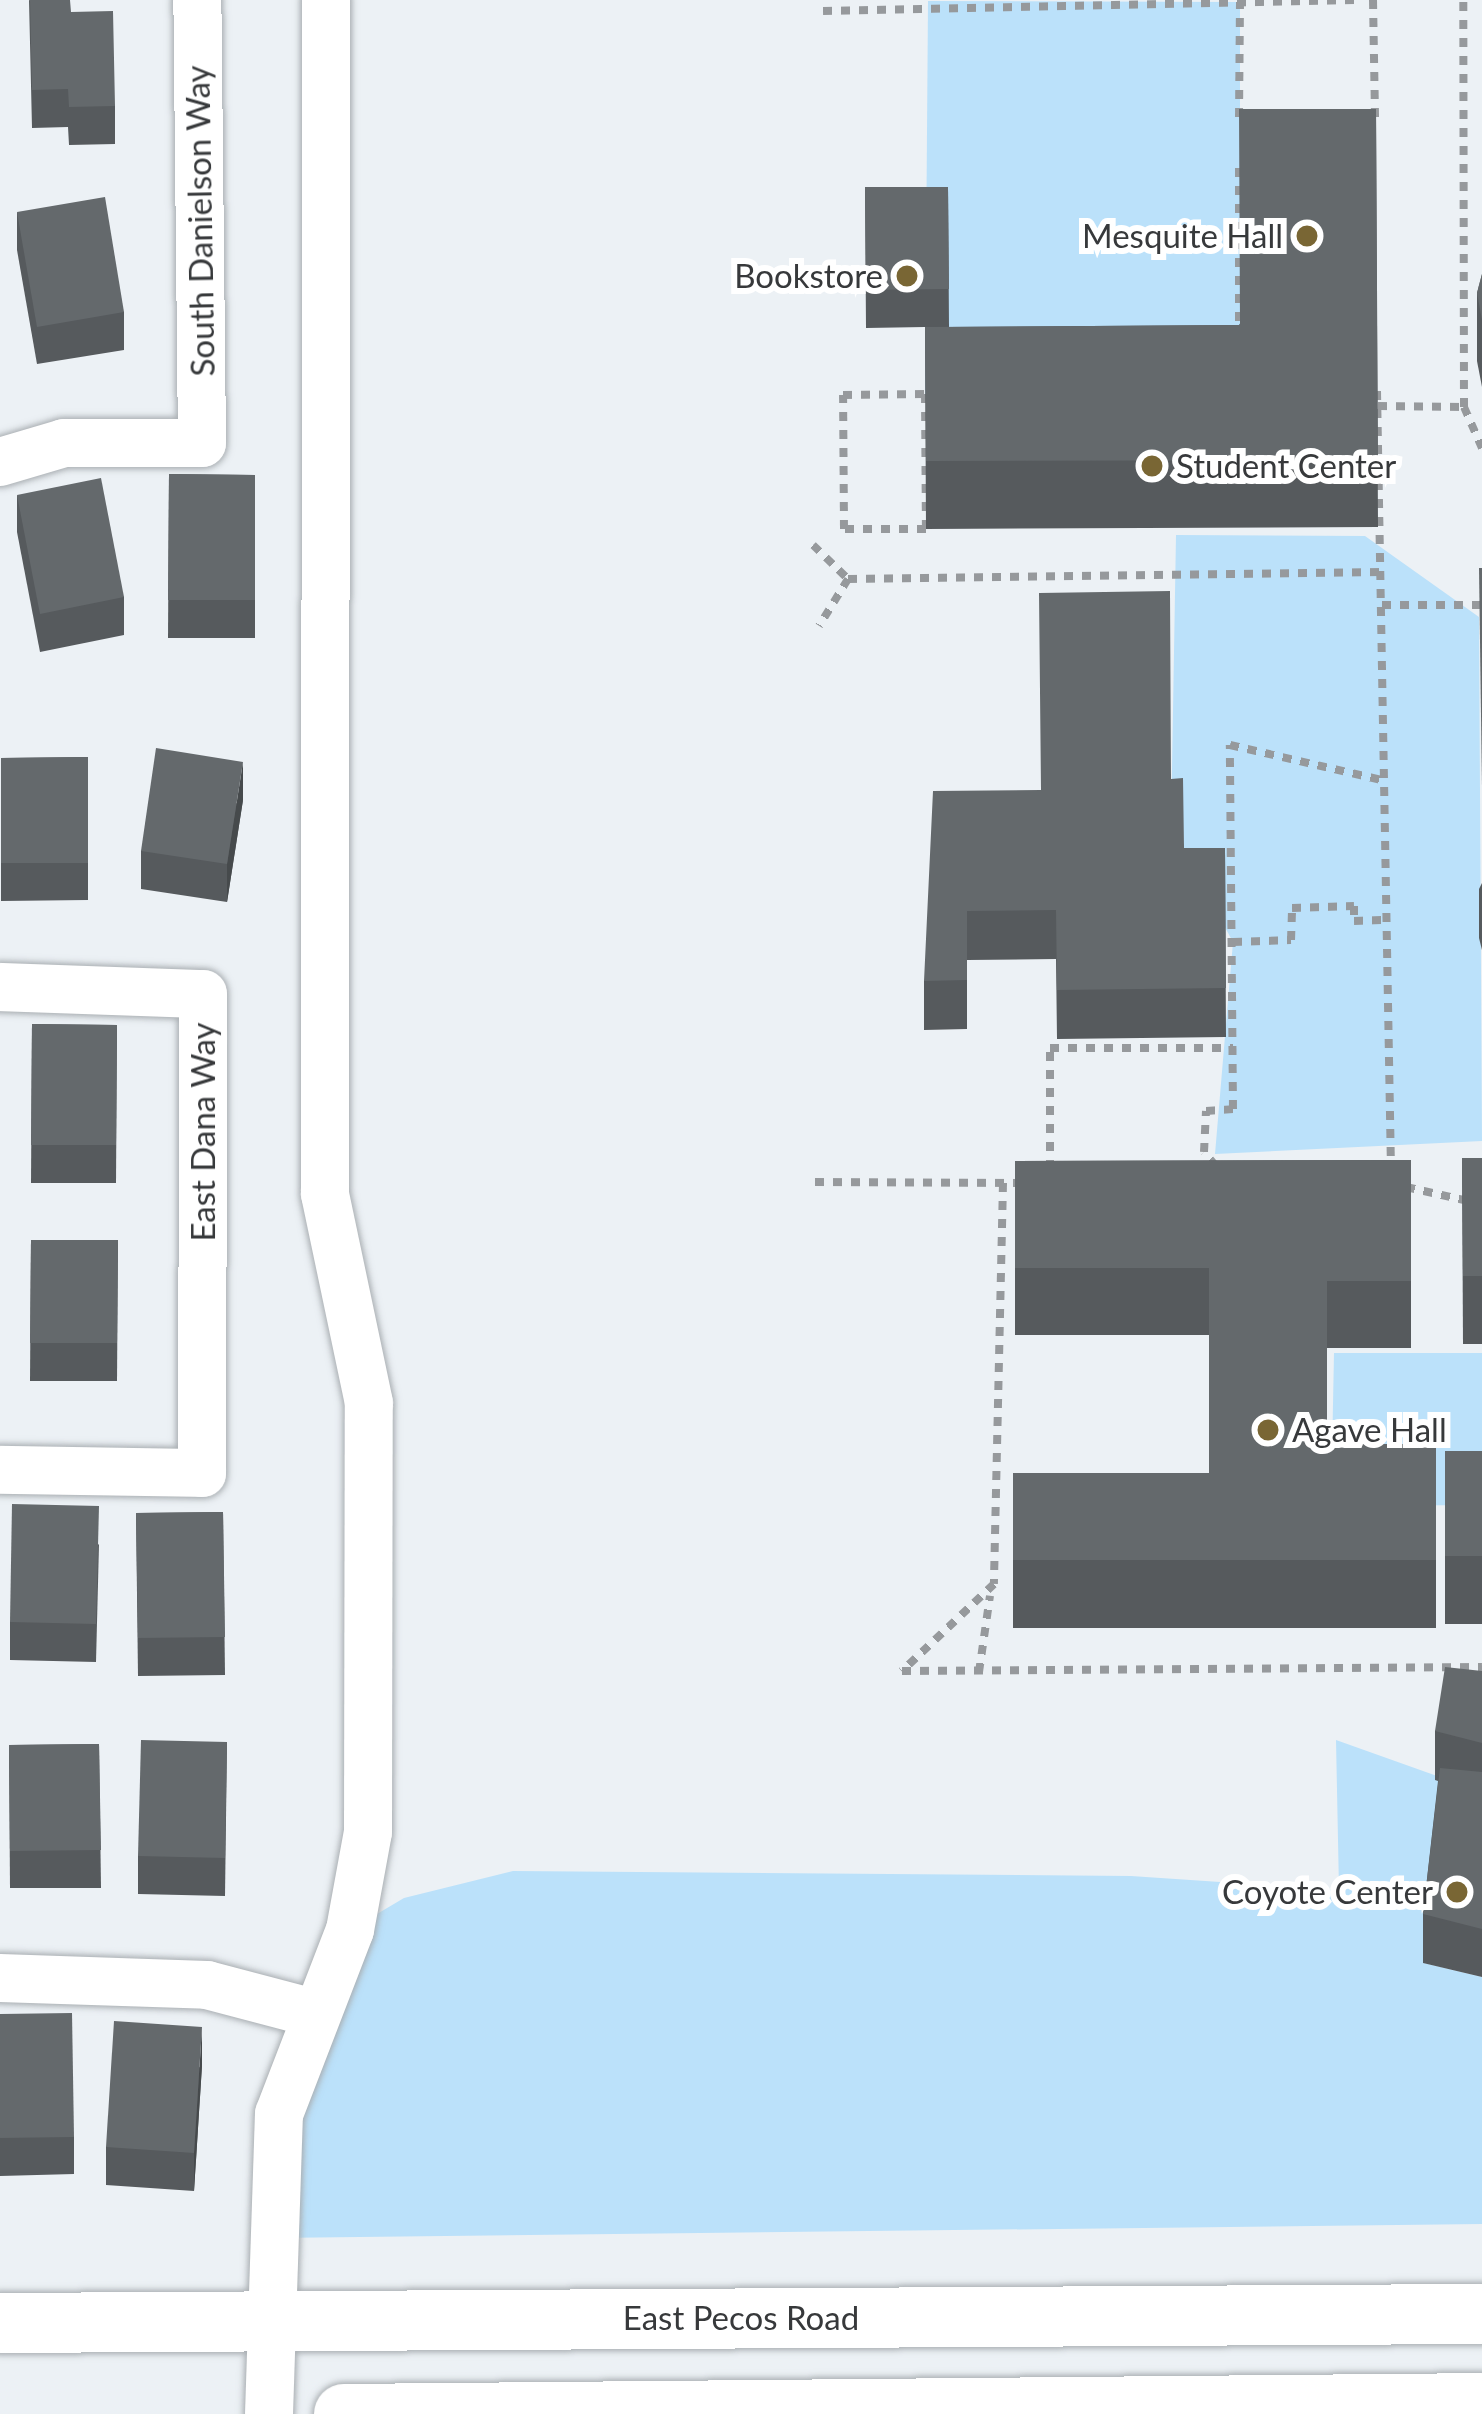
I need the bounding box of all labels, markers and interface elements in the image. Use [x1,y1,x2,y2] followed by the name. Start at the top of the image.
[177,65,223,377] street label: South Danielson Way
[1082,216,1283,256] place label: Mesquite Hall
[1294,223,1320,249] marker: Mesquite Hall
[734,256,883,296] place label: Bookstore
[894,263,920,289] marker: Bookstore
[1176,446,1396,486] place label: Student Center
[1139,453,1165,479] marker: Student Center
[183,1022,223,1242] street label: East Dana Way
[1292,1410,1447,1450] place label: Agave Hall
[1255,1417,1281,1443] marker: Agave Hall
[1222,1872,1433,1912] place label: Coyote Center
[1444,1879,1470,1905] marker: Coyote Center
[623,2298,859,2338] street label: East Pecos Road

